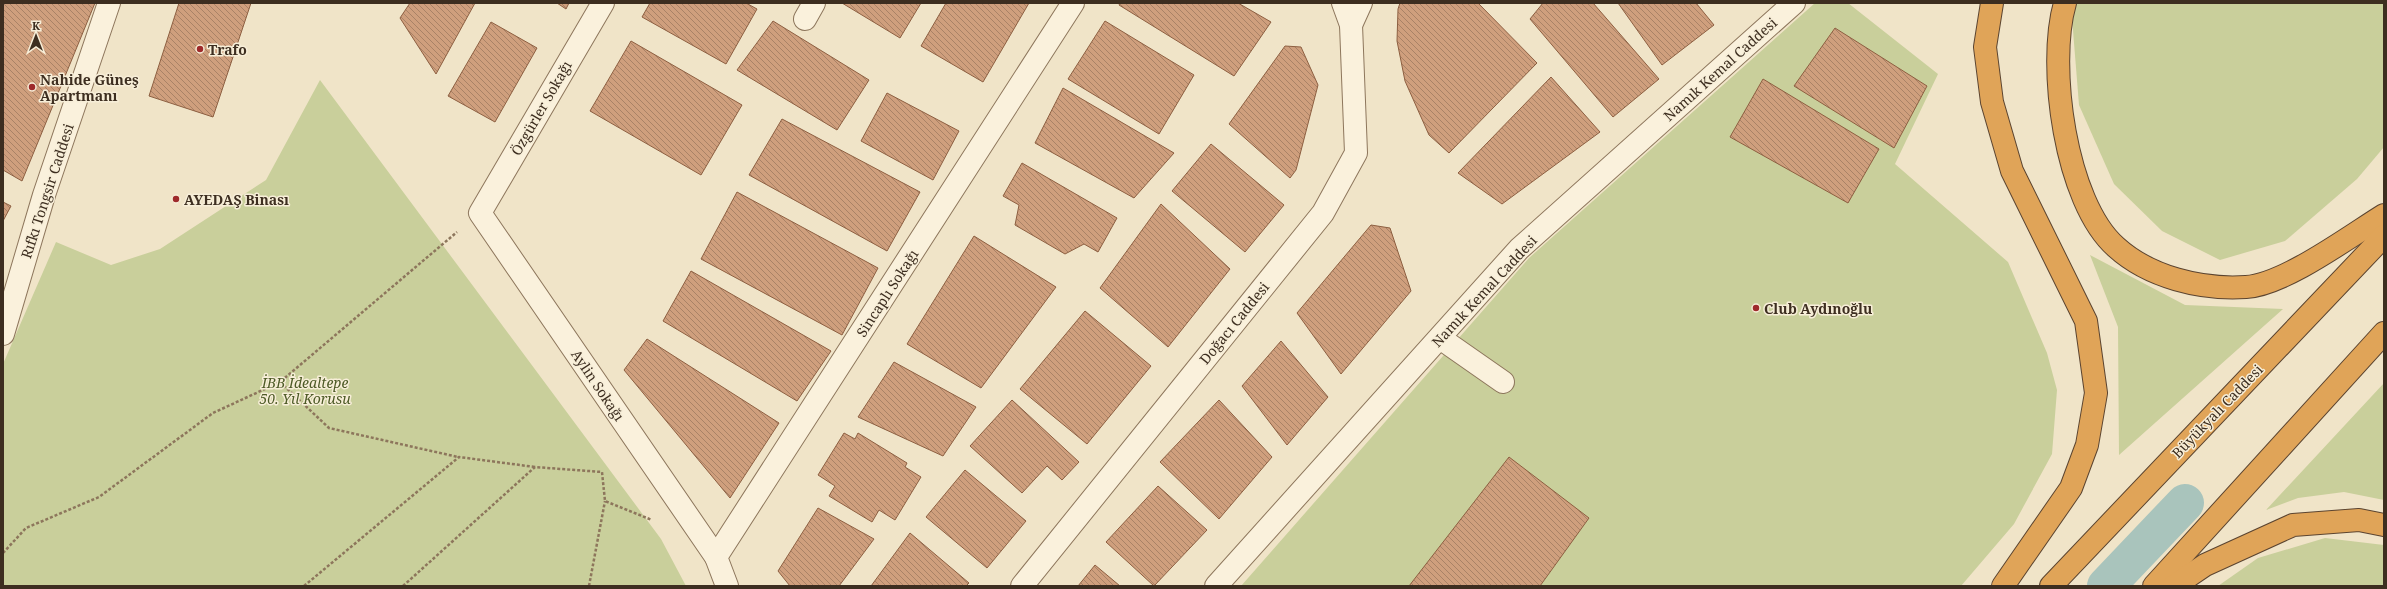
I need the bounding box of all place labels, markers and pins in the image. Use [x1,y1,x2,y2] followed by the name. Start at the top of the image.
[208,40,247,59] place label: Trafo
[195,44,205,54] marker: Trafo
[40,70,139,105] place label: Nahide Güneş Apartmanı
[27,82,37,92] marker: Nahide Güneş Apartmanı
[184,190,289,209] place label: AYEDAŞ Binası
[171,194,181,204] marker: AYEDAŞ Binası
[1764,299,1872,318] place label: Club Aydınoğlu
[1751,303,1761,313] marker: Club Aydınoğlu

